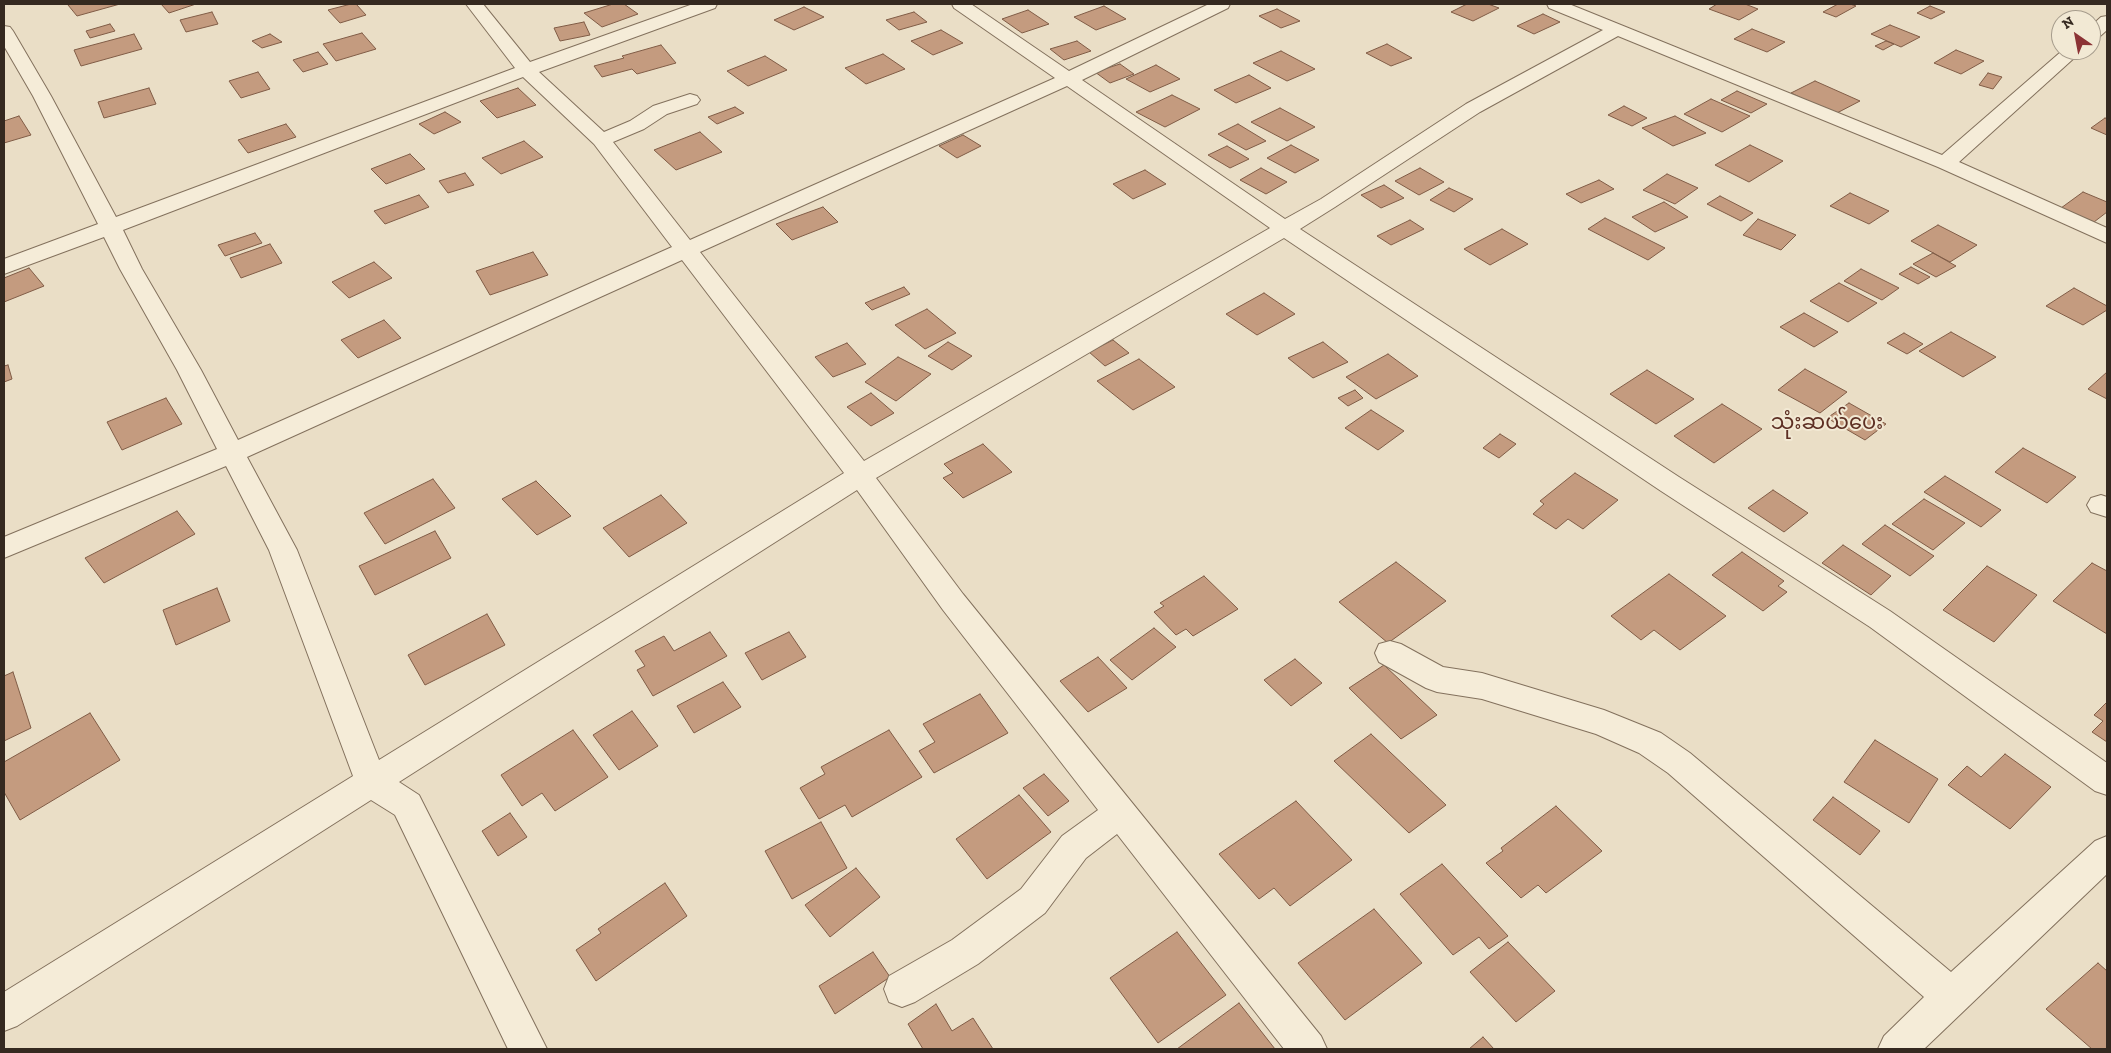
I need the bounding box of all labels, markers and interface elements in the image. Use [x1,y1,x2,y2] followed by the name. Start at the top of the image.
[2051,10,2101,60] north arrow
[2059,13,2077,33] text: N
[1771,410,1883,436] district label: သုံးဆယ်ပေး

